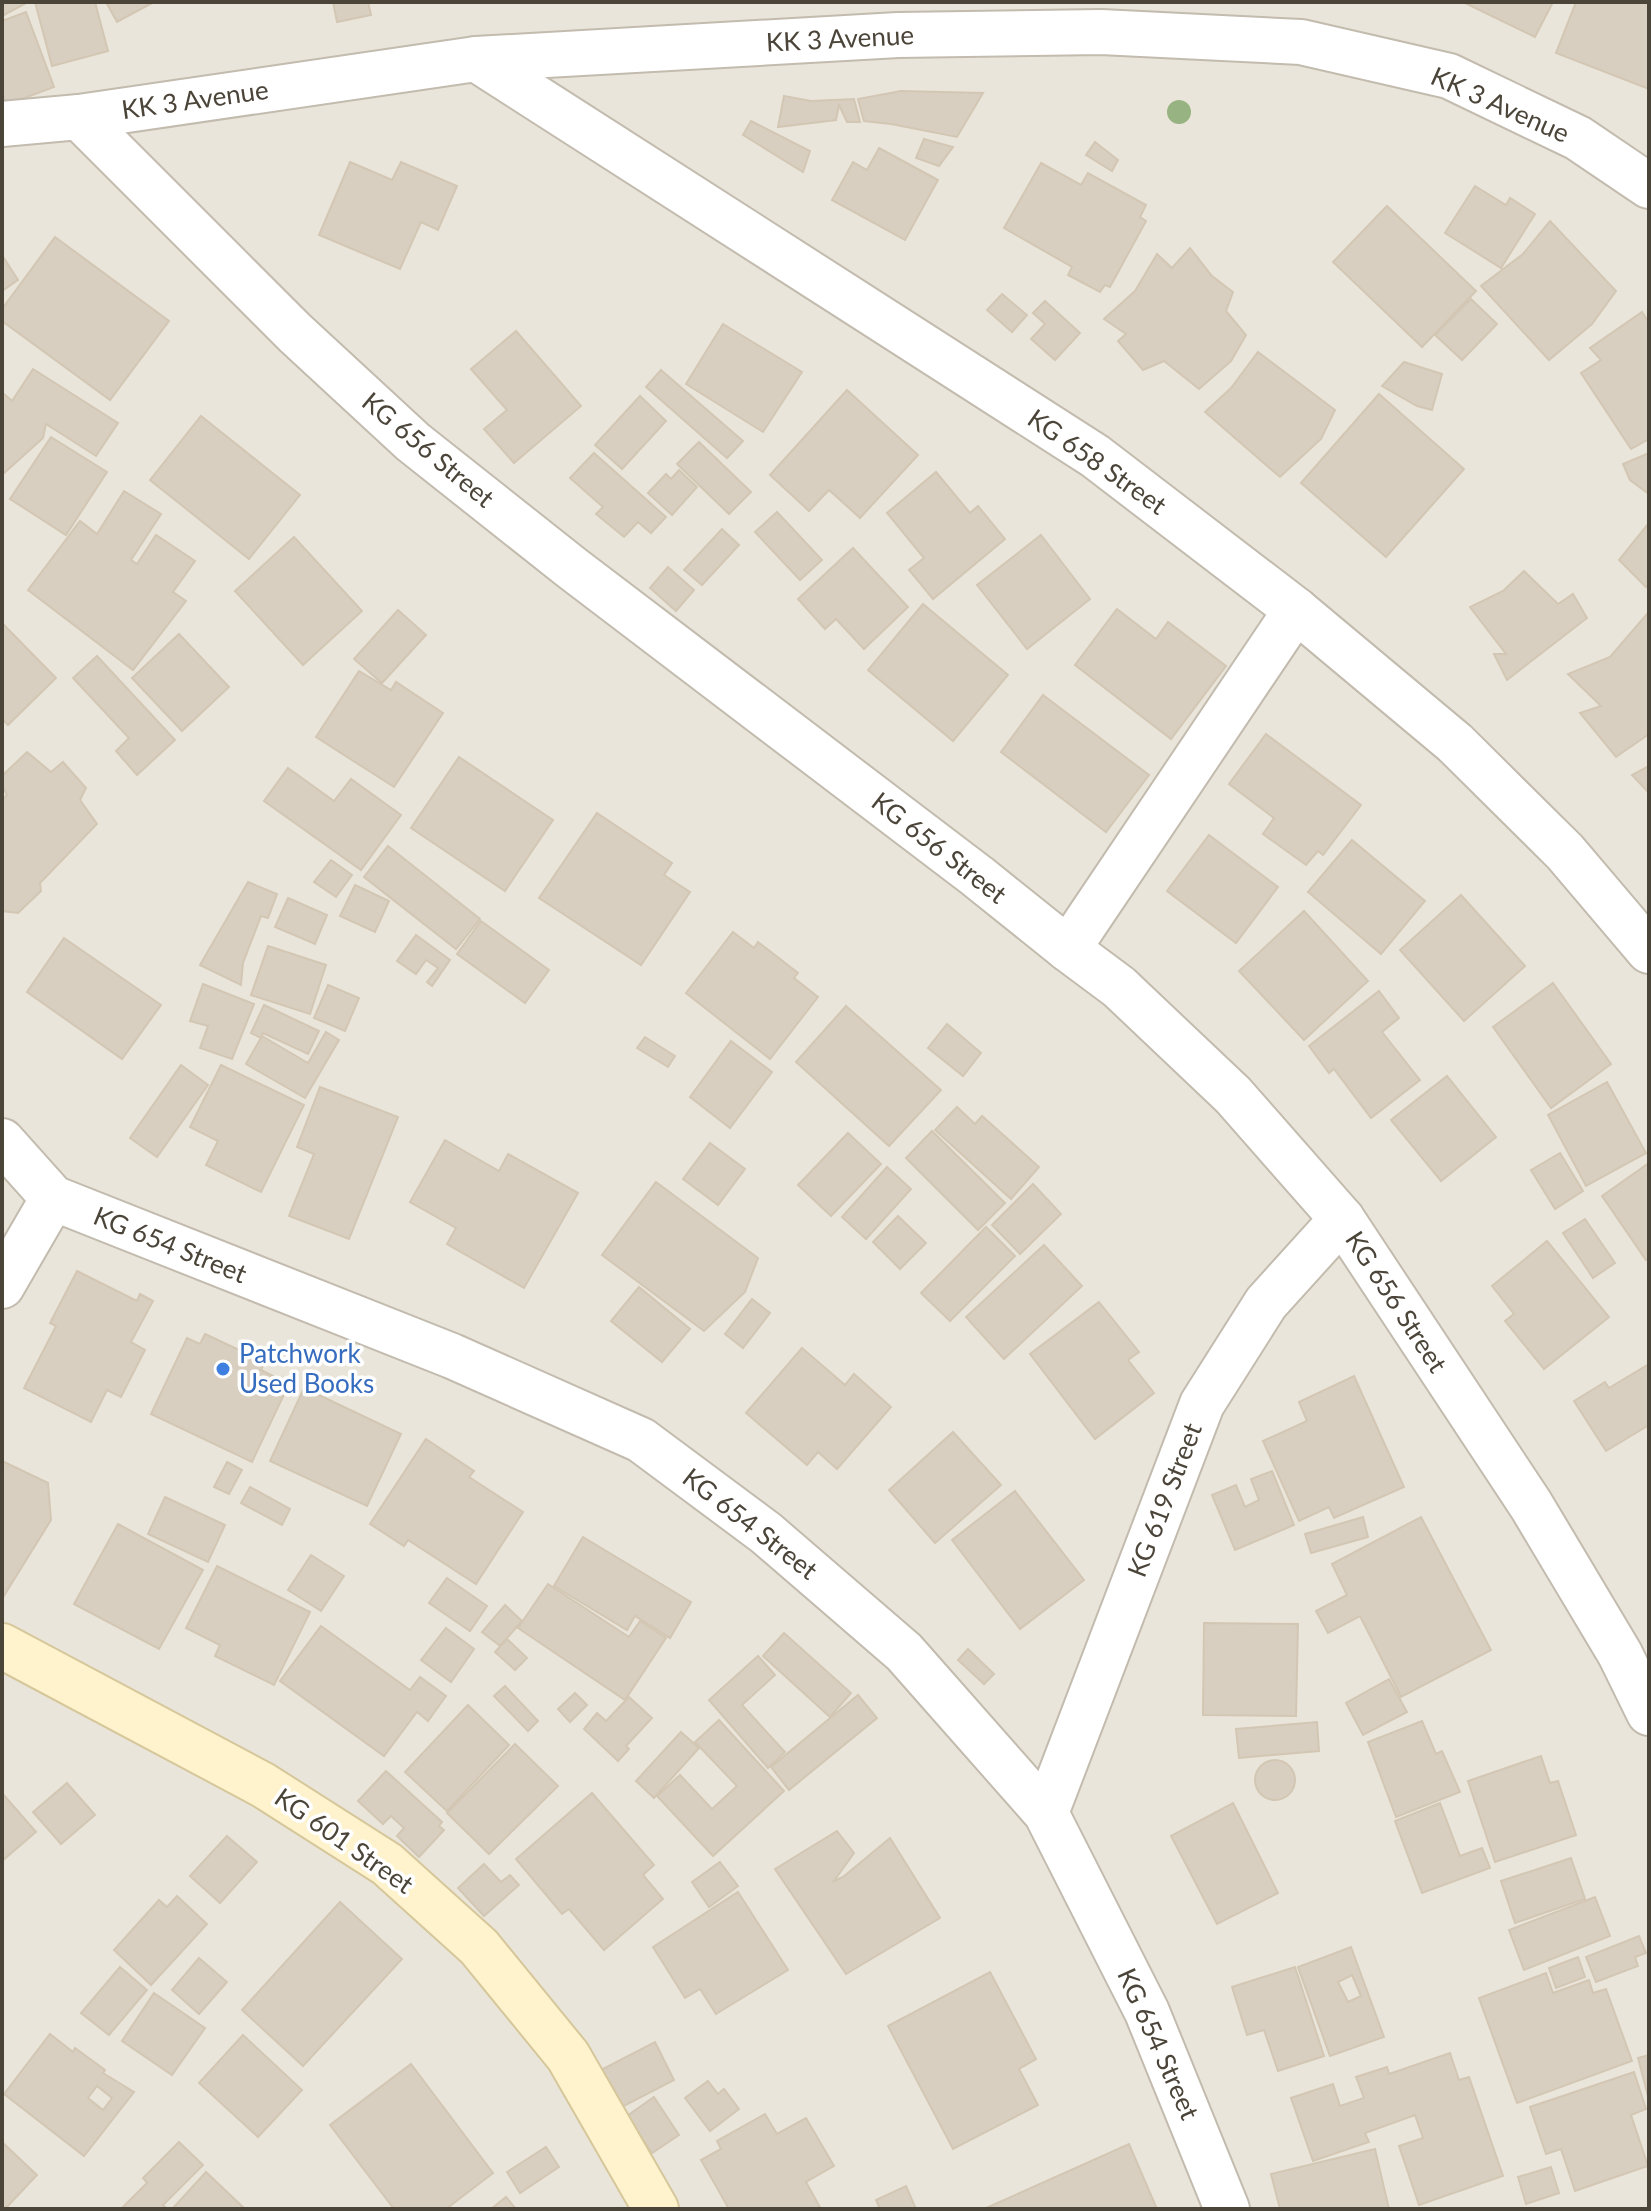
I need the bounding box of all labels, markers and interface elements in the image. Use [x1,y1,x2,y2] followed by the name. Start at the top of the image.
[765,18,915,58] street label: KK 3 Avenue
[1426,59,1575,149] street label: KK 3 Avenue
[119,73,270,125] street label: KK 3 Avenue
[356,385,502,514] street label: KG 656 Street
[1022,402,1174,521] street label: KG 658 Street
[866,785,1014,910] street label: KG 656 Street
[89,1199,252,1290] street label: KG 654 Street
[1339,1225,1455,1379] street label: KG 656 Street
[239,1337,374,1399] place label: Patchwork Used Books
[214,1360,232,1378] marker: Patchwork Used Books
[1120,1418,1208,1581] street label: KG 619 Street
[677,1461,825,1586] street label: KG 654 Street
[269,1781,421,1900] street label: KG 601 Street
[1111,1963,1207,2125] street label: KG 654 Street

